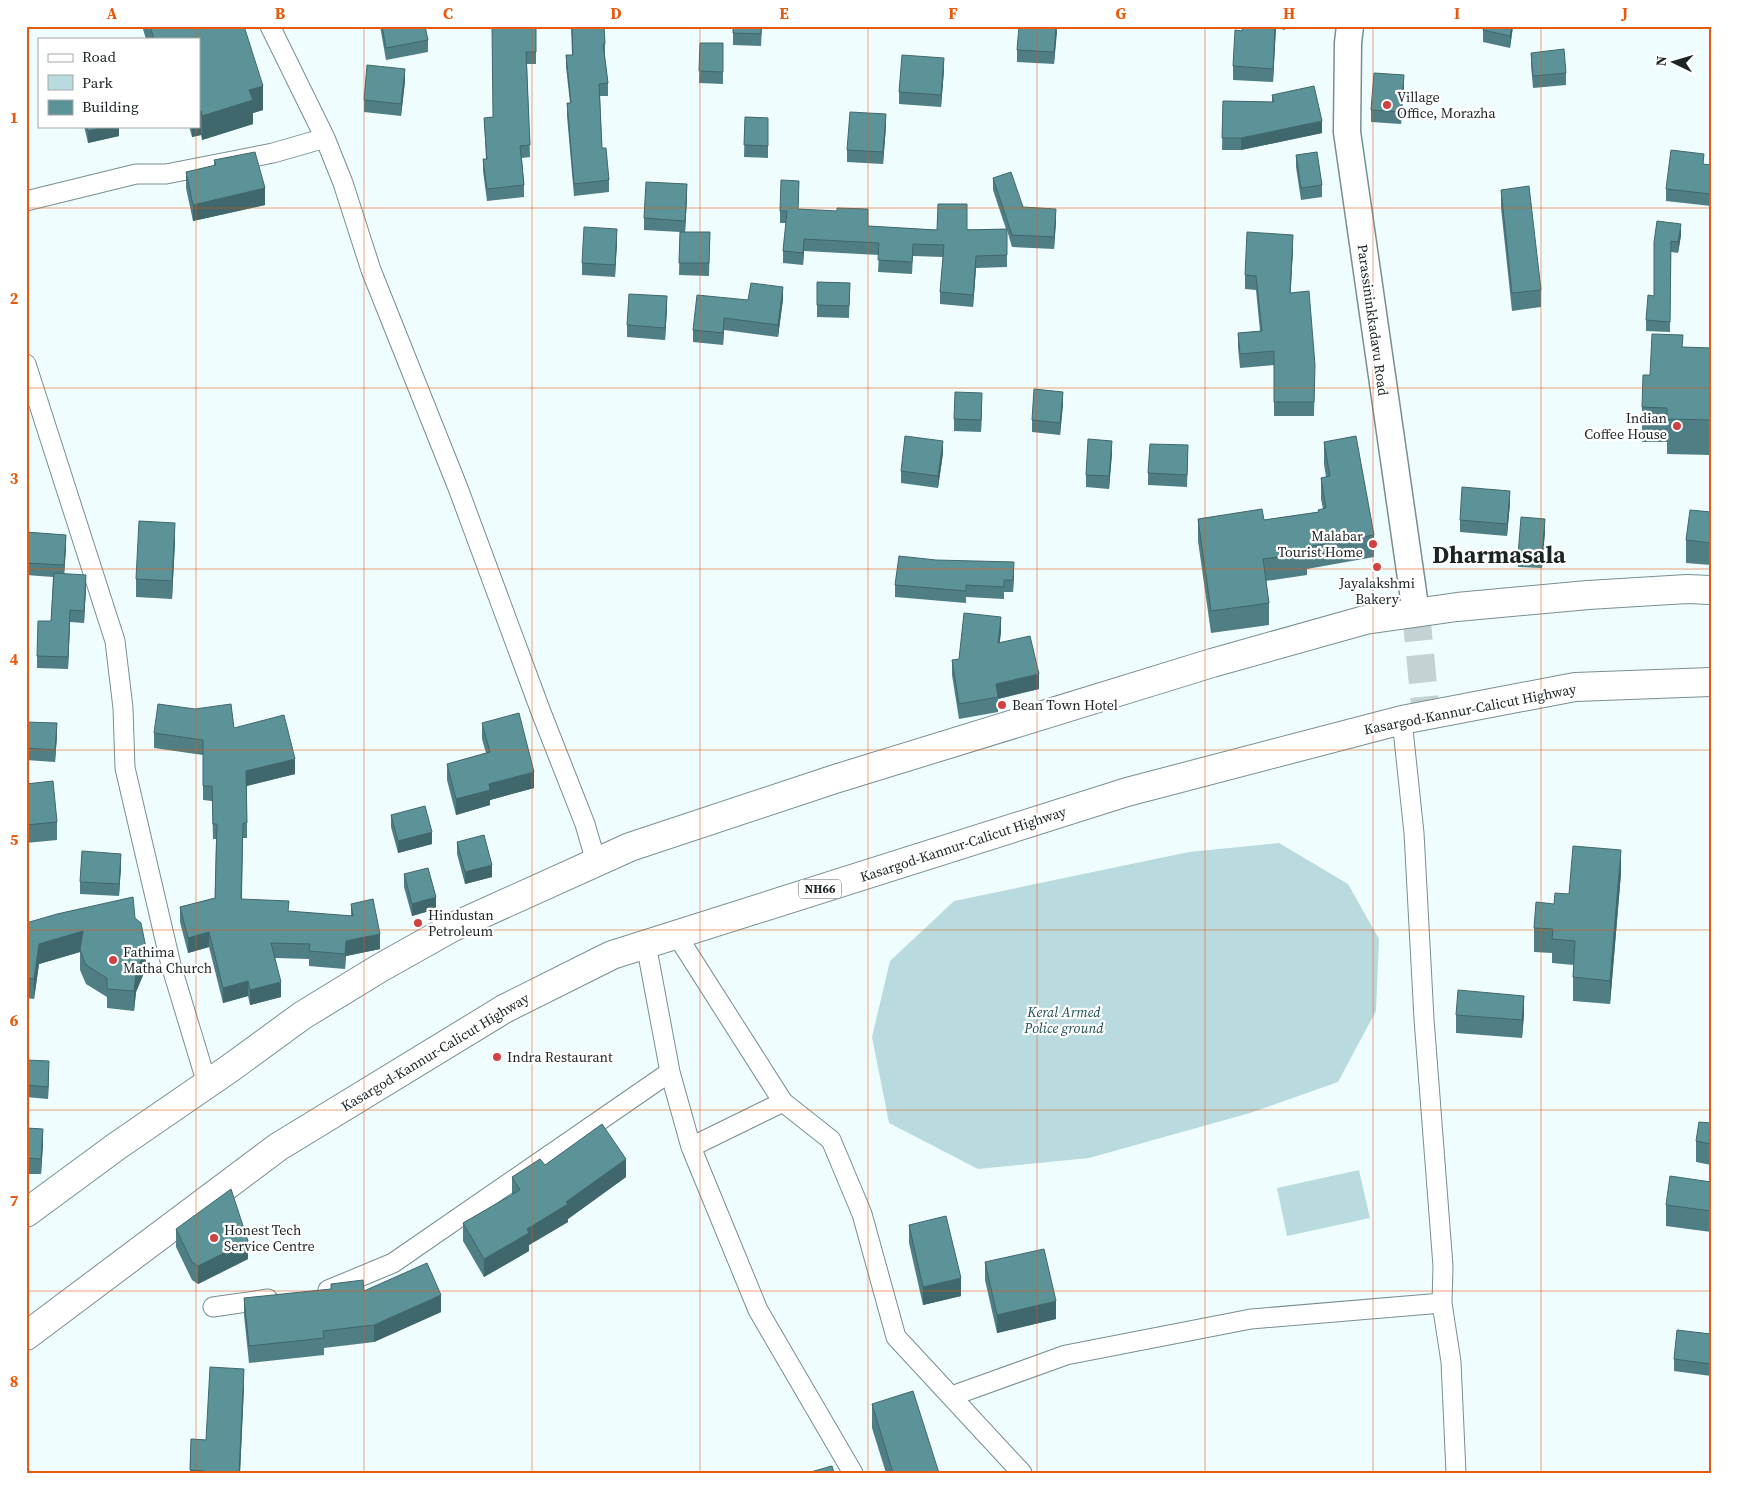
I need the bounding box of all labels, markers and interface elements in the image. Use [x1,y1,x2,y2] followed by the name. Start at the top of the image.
[107,2,118,24] text: A
[275,2,286,24] text: B
[443,2,453,24] text: C
[610,2,622,24] text: D
[779,2,789,24] text: E
[948,2,958,24] text: F
[1116,2,1127,24] text: G
[1283,2,1295,24] text: H
[1454,2,1460,24] text: I
[1621,2,1628,24] text: J
[38,38,200,128] legend
[1650,38,1700,88] north arrow
[82,46,116,67] text: Road
[1651,55,1671,67] text: N
[82,72,114,93] text: Park
[1397,87,1497,123] place label: Village Office, Morazha
[82,96,139,117] text: Building
[1381,99,1393,111] marker: Village Office, Morazha
[10,106,18,128] text: 1
[1352,243,1394,397] street label: Parassininkkadavu Road
[10,287,19,309] text: 2
[1584,408,1668,444] place label: Indian Coffee House
[1671,420,1683,432] marker: Indian Coffee House
[10,467,19,489] text: 3
[1278,526,1363,562] place label: Malabar Tourist Home
[1367,538,1379,550] marker: Malabar Tourist Home
[1432,538,1566,571] district label: Dharmasala
[1371,561,1383,573] marker: Jayalakshmi Bakery
[1338,573,1415,609] place label: Jayalakshmi Bakery
[10,648,19,670] text: 4
[1362,678,1579,739] street label: Kasargod-Kannur-Calicut Highway
[1012,695,1118,715] place label: Bean Town Hotel
[996,699,1008,711] marker: Bean Town Hotel
[857,801,1069,887] street label: Kasargod-Kannur-Calicut Highway
[10,828,19,850] text: 5
[799,880,841,899] road number: NH66
[428,905,494,941] place label: Hindustan Petroleum
[412,917,424,929] marker: Hindustan Petroleum
[123,942,212,978] place label: Fathima Matha Church
[107,954,119,966] marker: Fathima Matha Church
[337,987,533,1116] street label: Kasargod-Kannur-Calicut Highway
[1023,1002,1104,1038] park label: Keral Armed Police ground
[10,1009,19,1031] text: 6
[507,1047,613,1067] place label: Indra Restaurant
[491,1051,503,1063] marker: Indra Restaurant
[10,1189,19,1211] text: 7
[224,1220,315,1256] place label: Honest Tech Service Centre
[208,1232,220,1244] marker: Honest Tech Service Centre
[10,1370,18,1392] text: 8

